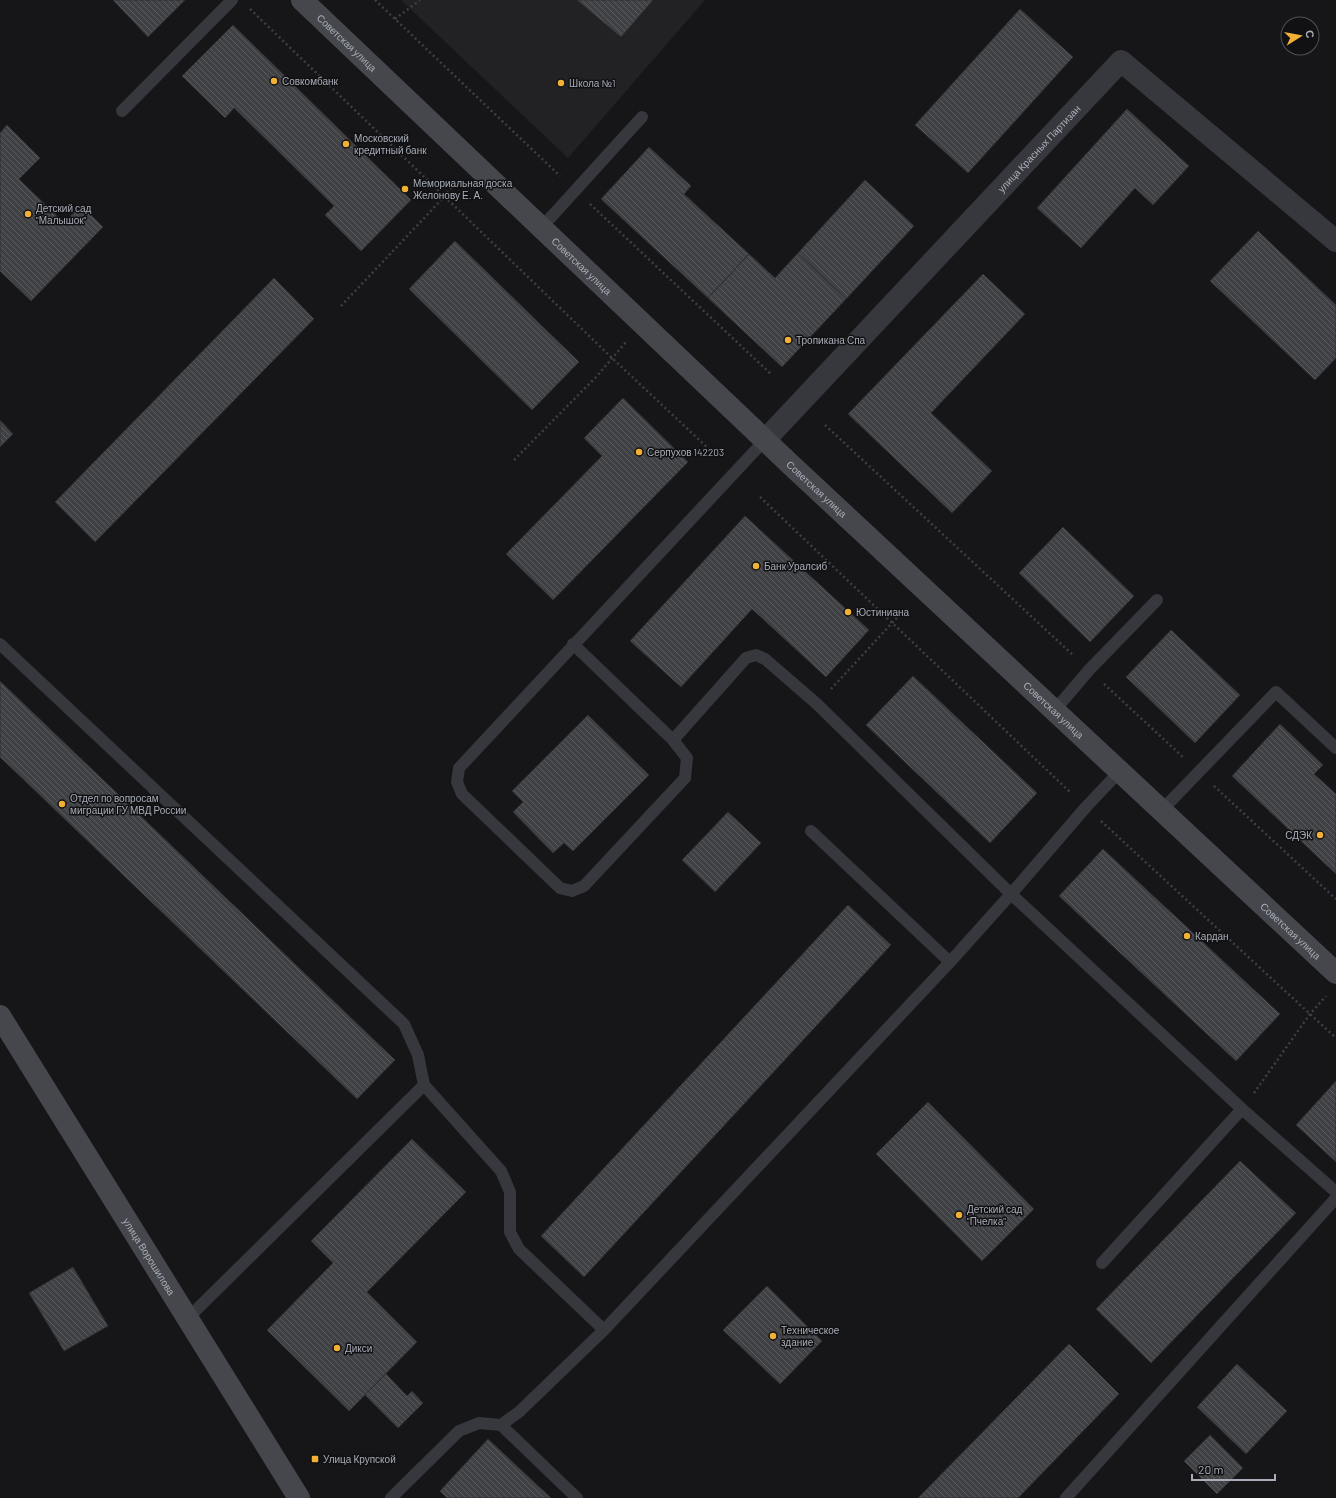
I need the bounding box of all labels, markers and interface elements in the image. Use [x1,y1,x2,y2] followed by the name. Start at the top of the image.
[315,12,380,74] street label: Советская улица
[1280,16,1320,56] north arrow
[1303,29,1317,39] text: С
[282,75,338,87] place label: Совкомбанк
[269,76,279,86] marker: Совкомбанк
[569,77,616,89] place label: Школа №1
[556,78,566,88] marker: Школа №1
[995,102,1083,195] street label: улица Красных Партизан
[354,132,427,156] place label: Московский кредитный банк
[341,139,351,149] marker: Московский кредитный банк
[413,177,513,201] place label: Мемориальная доска Желонову Е. А.
[400,184,410,194] marker: Мемориальная доска Желонову Е. А.
[36,202,92,226] place label: Детский сад "Малышок"
[23,209,33,219] marker: Детский сад "Малышок"
[549,235,614,297] street label: Советская улица
[796,334,866,346] place label: Тропикана Спа
[783,335,793,345] marker: Тропикана Спа
[647,446,724,458] place label: Серпухов 142203
[634,447,644,457] marker: Серпухов 142203
[784,458,850,520] street label: Советская улица
[764,560,827,572] place label: Банк Уралсиб
[751,561,761,571] marker: Банк Уралсиб
[856,606,909,618] place label: Юстиниана
[843,607,853,617] marker: Юстиниана
[1021,679,1087,741] street label: Советская улица
[70,792,186,816] place label: Отдел по вопросам миграции ГУ МВД России
[57,799,67,809] marker: Отдел по вопросам миграции ГУ МВД России
[1285,829,1312,841] place label: СДЭК
[1315,830,1325,840] marker: СДЭК
[1258,900,1324,962] street label: Советская улица
[1195,930,1229,942] place label: Кардан
[1182,931,1192,941] marker: Кардан
[967,1203,1023,1227] place label: Детский сад "Пчелка"
[954,1210,964,1220] marker: Детский сад "Пчелка"
[121,1216,178,1298] street label: улица Ворошилова
[781,1324,840,1348] place label: Техническое здание
[768,1331,778,1341] marker: Техническое здание
[345,1342,372,1354] place label: Дикси
[332,1343,342,1353] marker: Дикси
[323,1453,396,1465] place label: Улица Крупской
[310,1454,320,1464] marker: Улица Крупской
[1192,1456,1275,1482] scale bar
[1198,1462,1224,1476] text: 20 m

